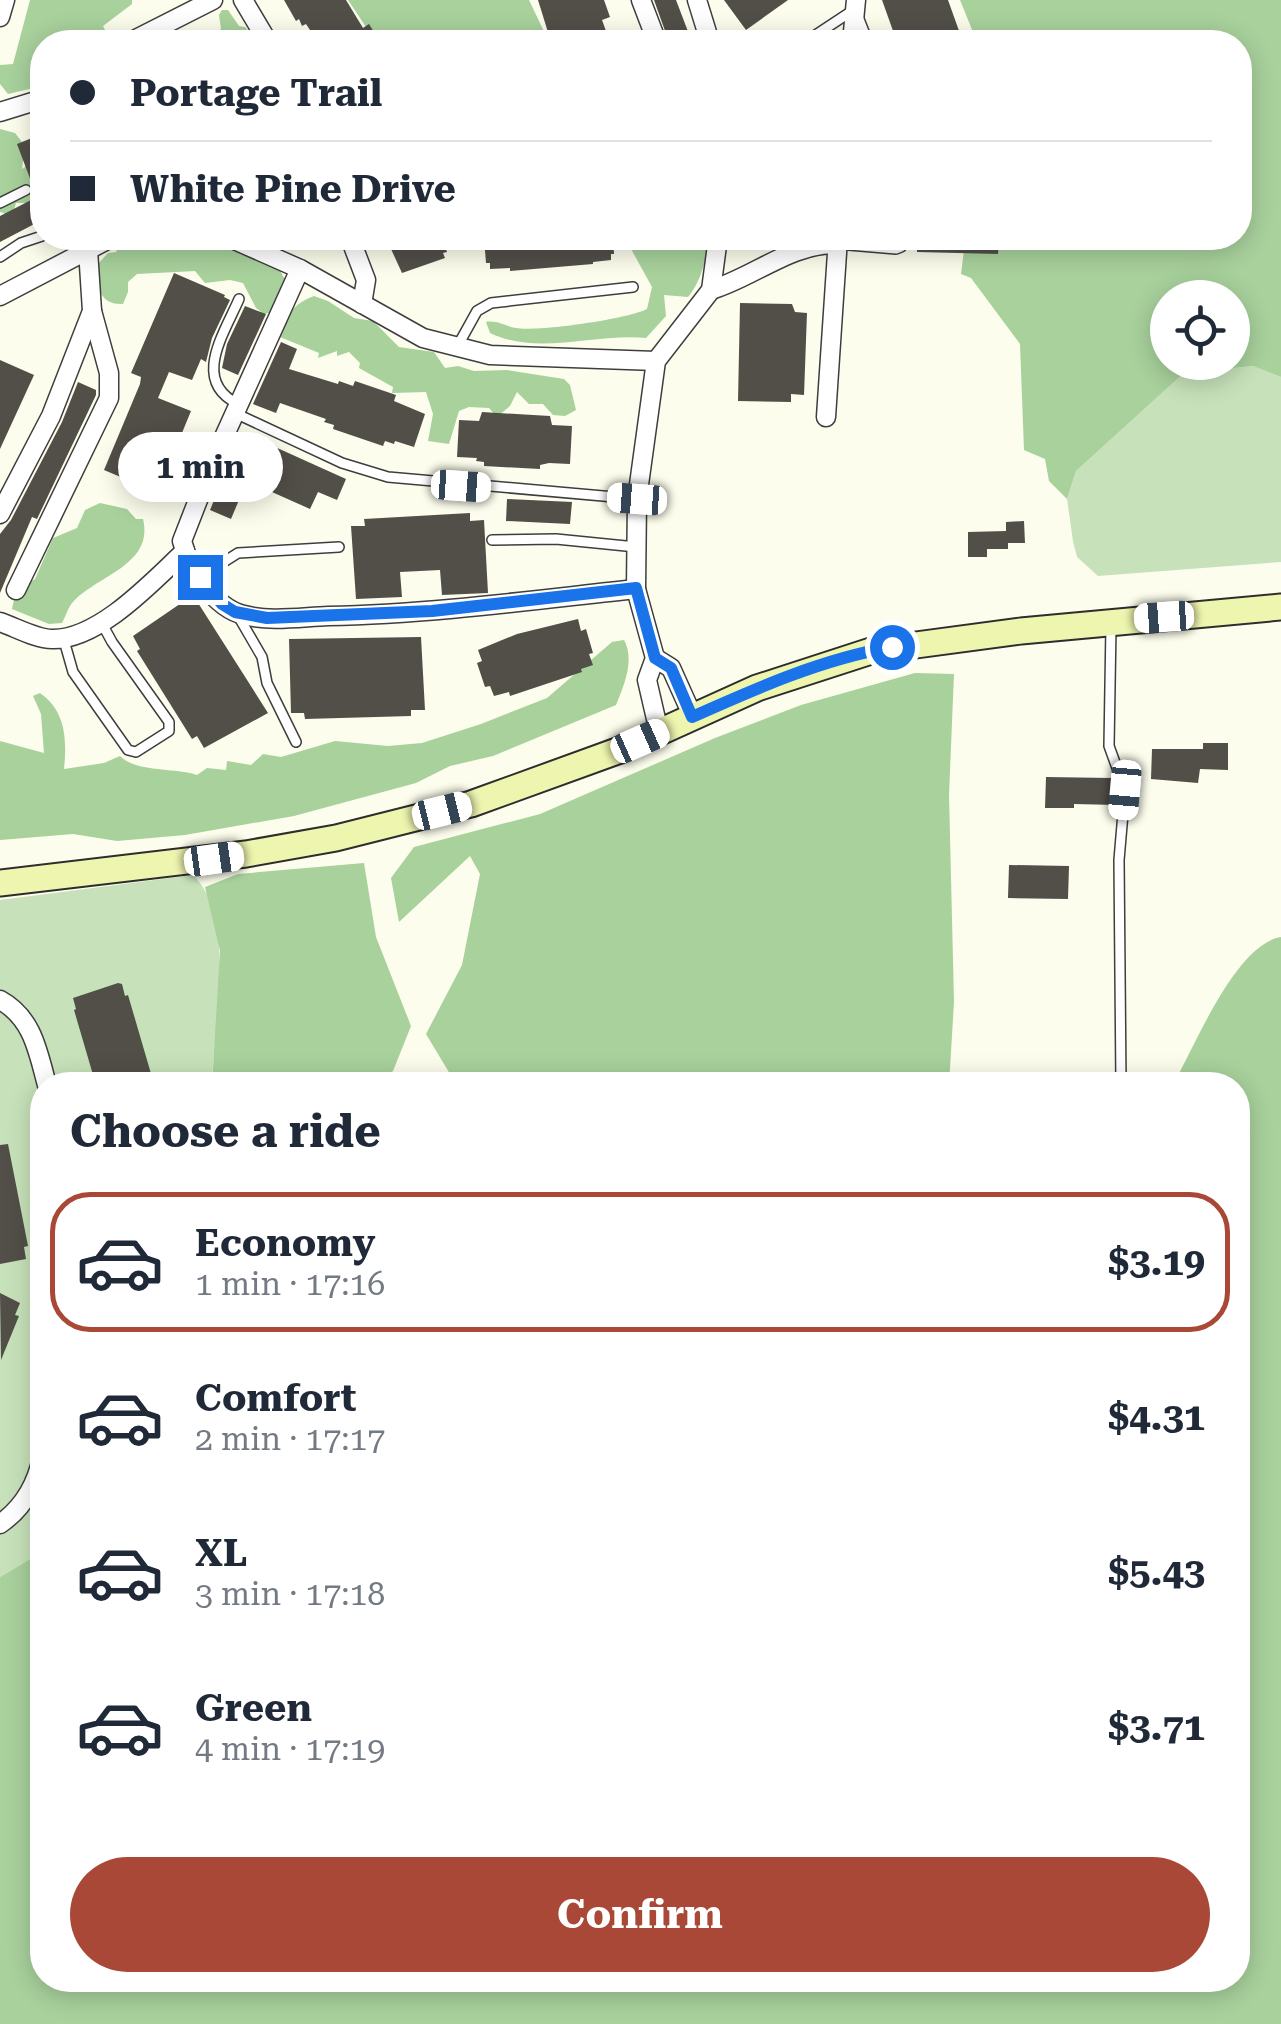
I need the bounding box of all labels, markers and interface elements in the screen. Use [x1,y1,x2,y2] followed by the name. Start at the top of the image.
[130,71,382,115] text: Portage Trail
[130,167,456,211] text: White Pine Drive
[1150,280,1250,380] map controls
[1150,280,1250,380] button: locate
[118,432,282,502] callout: 1 min
[156,448,245,486] text: 1 min
[430,469,492,503] car
[606,482,668,516] car
[178,555,223,600] route end
[1133,600,1195,634] car
[870,625,915,670] route start
[606,715,674,767] car
[1107,759,1143,821] car
[409,789,475,833] car
[182,840,246,878] car
[70,1105,381,1158] text: Choose a ride
[75,1217,165,1307] icon: car
[195,1221,375,1265] text: Economy
[1108,1240,1205,1284] text: $3.19
[195,1265,385,1303] text: 1 min · 17:16
[75,1372,165,1462] icon: car
[195,1376,356,1420] text: Comfort
[1108,1395,1205,1439] text: $4.31
[195,1420,385,1458] text: 2 min · 17:17
[75,1527,165,1617] icon: car
[195,1531,247,1575] text: XL
[1108,1550,1205,1594] text: $5.43
[195,1575,385,1613] text: 3 min · 17:18
[75,1682,165,1772] icon: car
[195,1686,312,1730] text: Green
[1108,1705,1205,1749] text: $3.71
[195,1730,385,1768] text: 4 min · 17:19
[70,1857,1210,1972] button: Confirm

